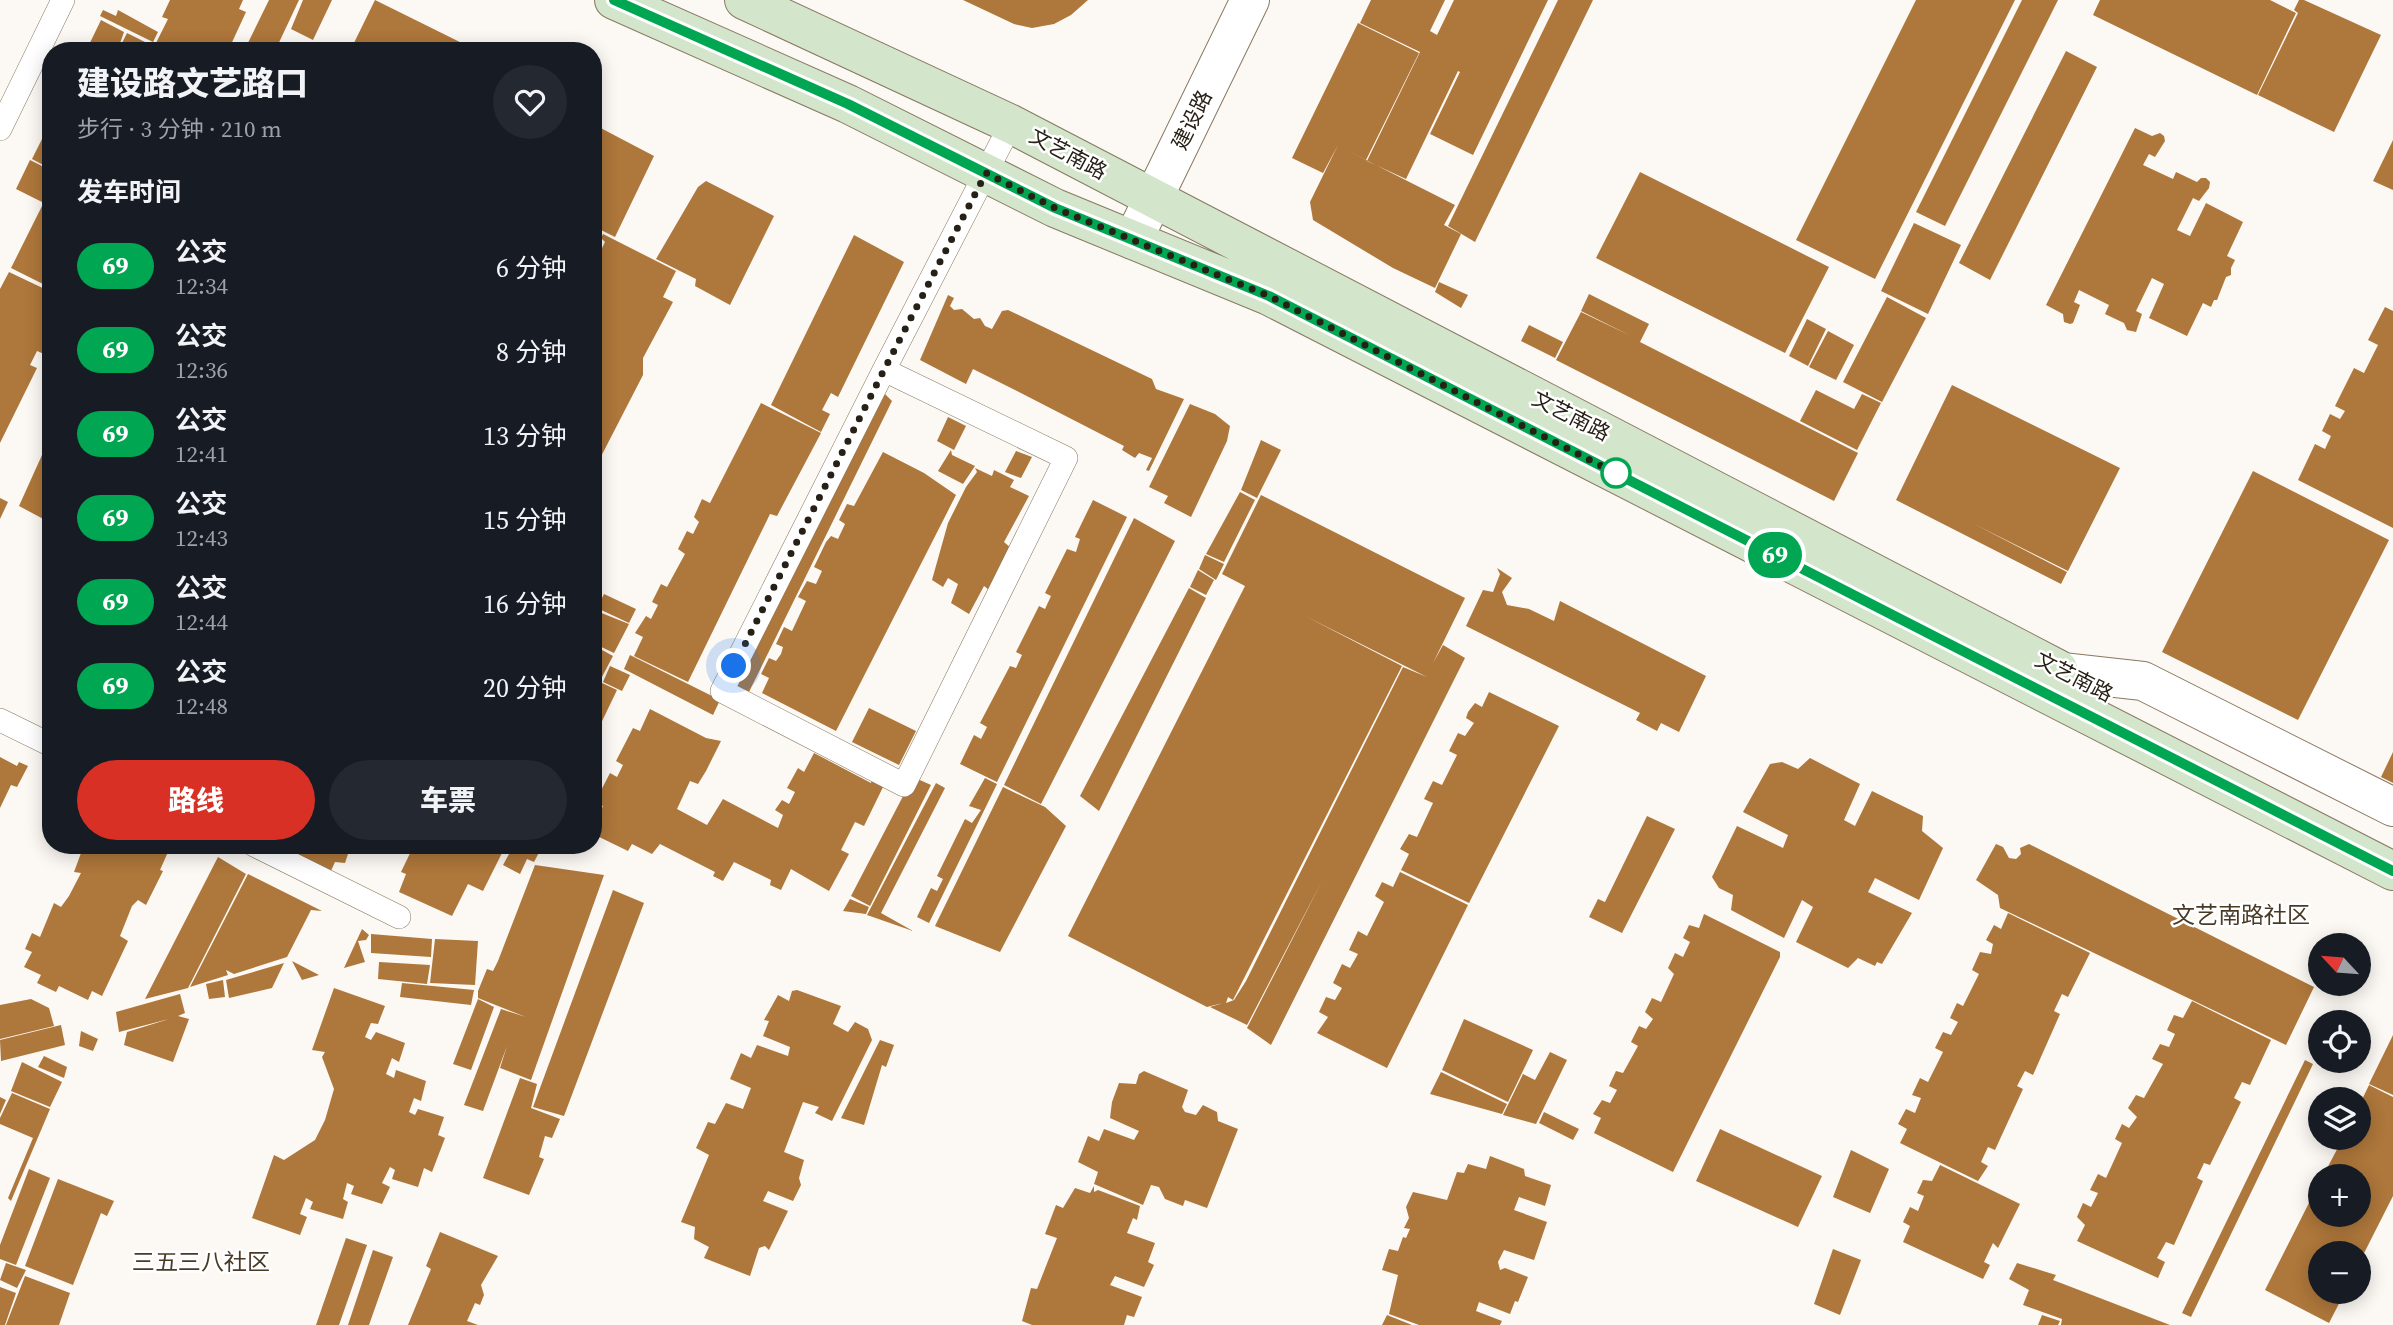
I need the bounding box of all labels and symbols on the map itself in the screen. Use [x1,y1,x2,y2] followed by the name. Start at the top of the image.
[1165,85,1218,154] street label: 建设路
[1024,121,1112,186] street label: 文艺南路
[1527,384,1615,448] street label: 文艺南路
[1601,458,1631,488] unlabelled marker
[1744,532,1806,578] line badge: 69
[2030,645,2118,709] street label: 文艺南路
[716,648,751,683] your location
[2172,899,2310,931] district label: 文艺南路社区
[2308,933,2371,996] north arrow
[132,1246,270,1278] district label: 三五三八社区

